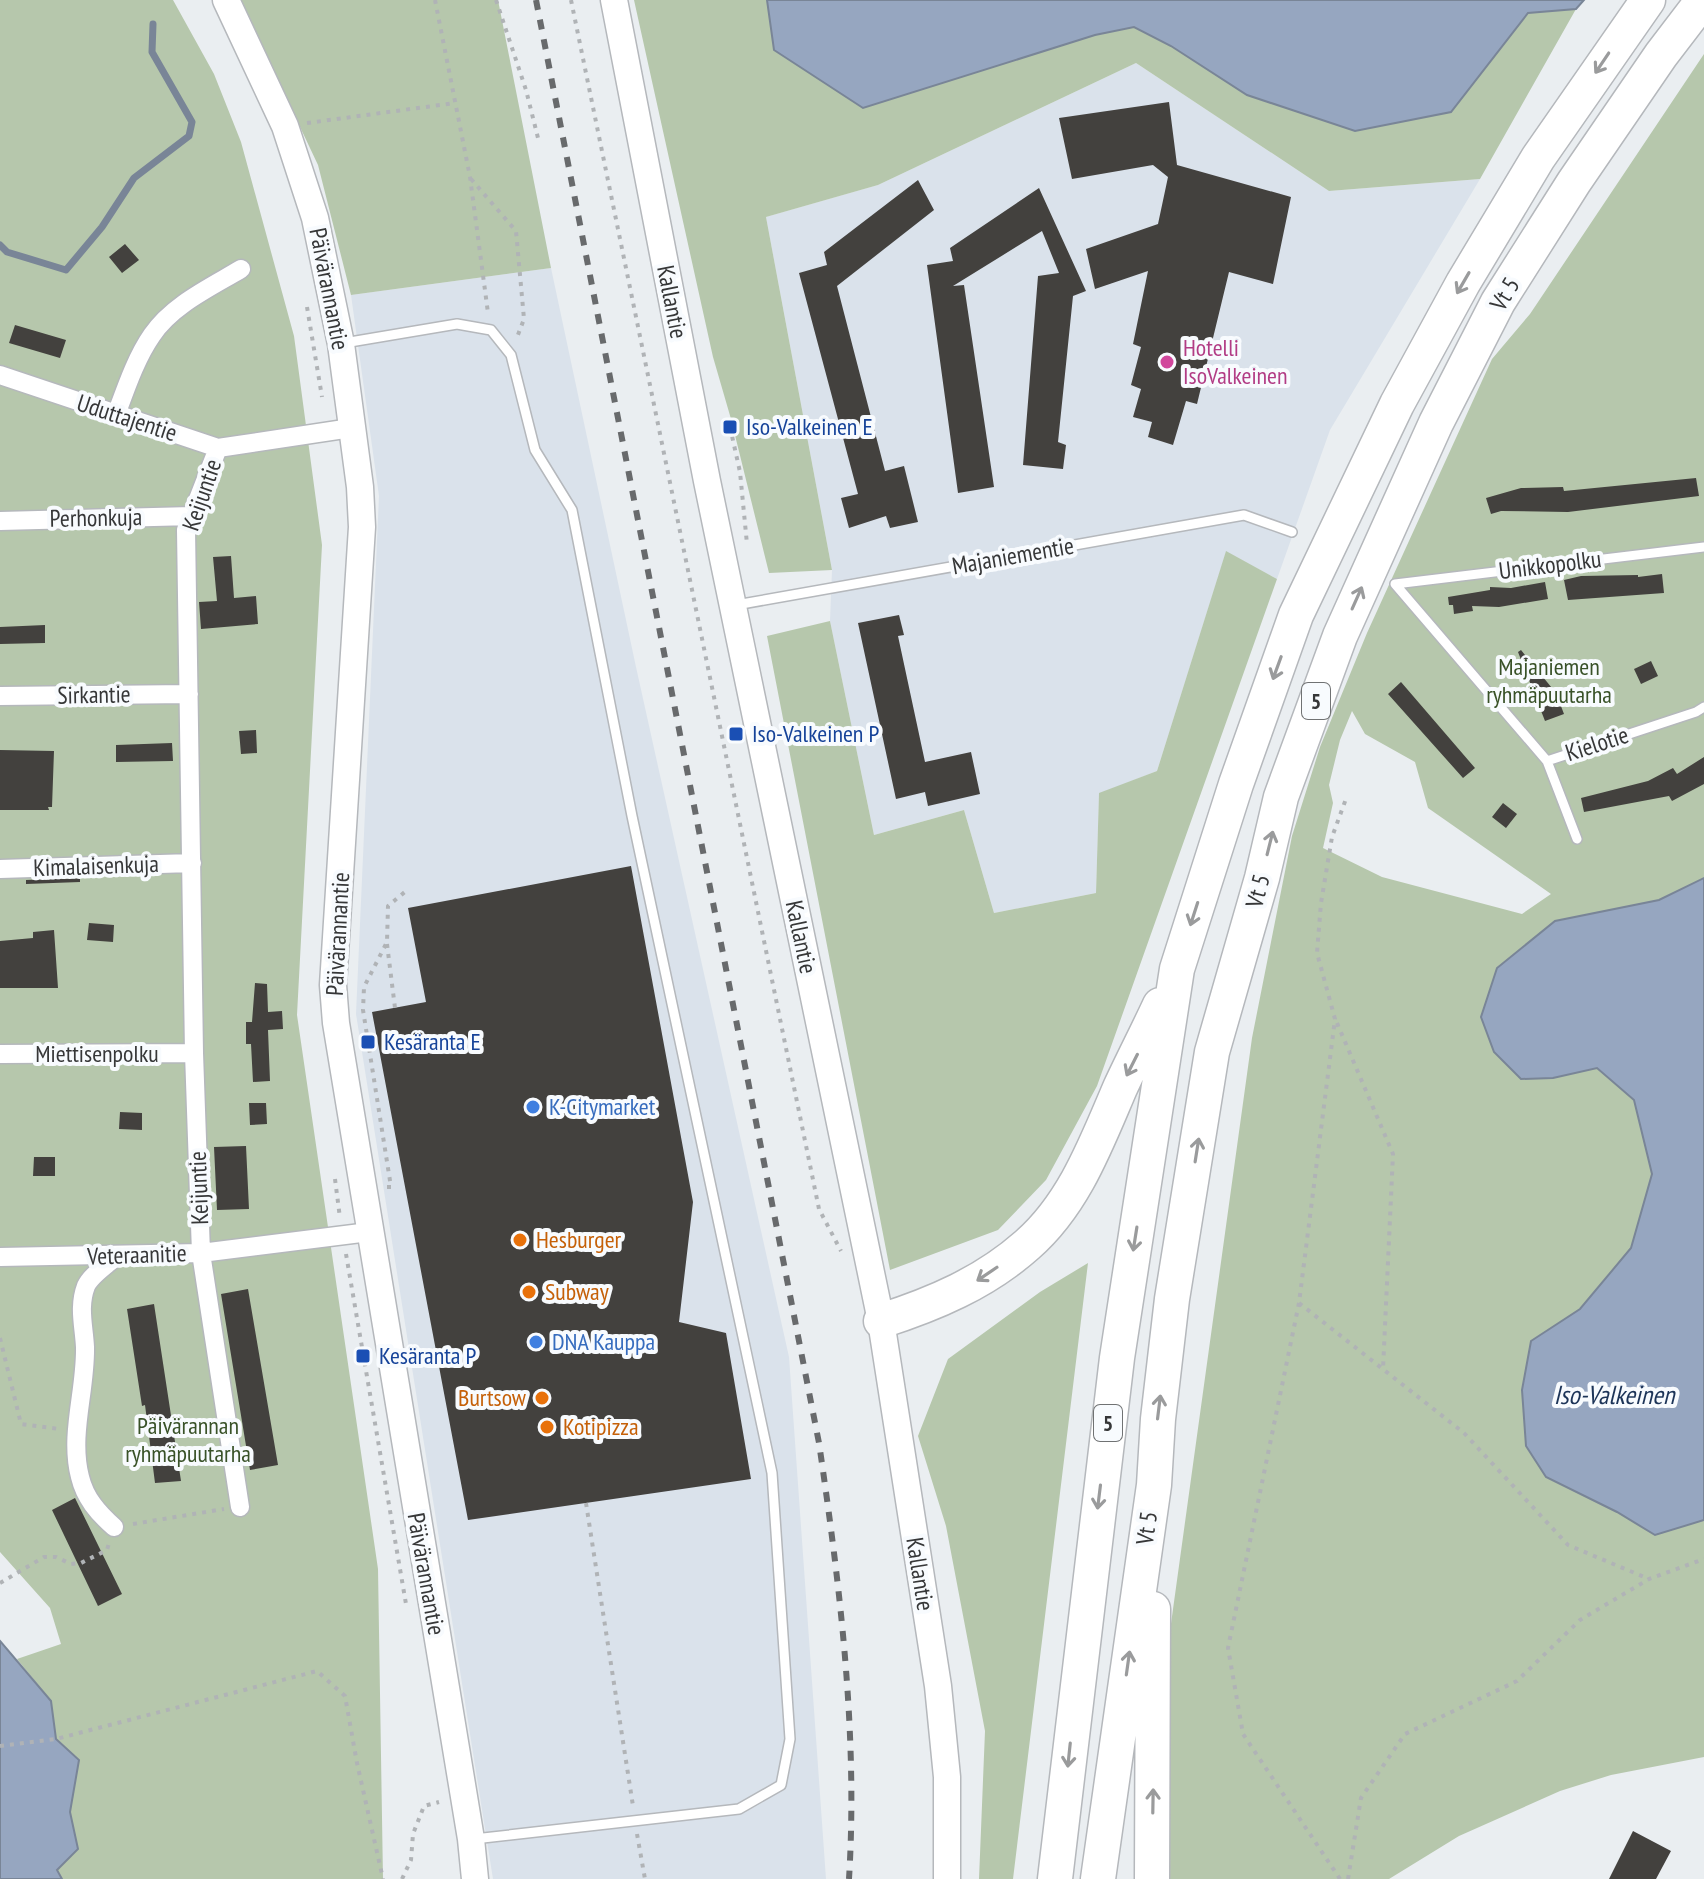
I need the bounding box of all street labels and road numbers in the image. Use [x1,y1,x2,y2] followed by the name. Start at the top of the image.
[302,225,357,353] street label: Päivärannantie
[650,263,695,341] street label: Kallantie
[1482,271,1526,317] street label: Vt 5
[73,387,181,448] street label: Uduttajentie
[175,455,228,535] street label: Keijuntie
[49,501,143,534] street label: Perhonkuja
[950,530,1076,581] street label: Majaniementie
[1497,543,1603,586] street label: Unikkopolku
[57,678,131,711] street label: Sirkantie
[1302,683,1330,719] road number: 5
[1561,719,1632,768] street label: Kielotie
[33,848,159,883] street label: Kimalaisenkuja
[319,871,356,997] street label: Päivärannantie
[1238,871,1277,912] street label: Vt 5
[779,897,824,976] street label: Kallantie
[35,1038,159,1069] street label: Miettisenpolku
[182,1151,215,1225] street label: Keijuntie
[86,1237,187,1272] street label: Veteraanitie
[1094,1405,1122,1441] road number: 5
[1129,1509,1164,1548] street label: Vt 5
[400,1510,452,1637] street label: Päivärannantie
[899,1535,942,1613] street label: Kallantie

